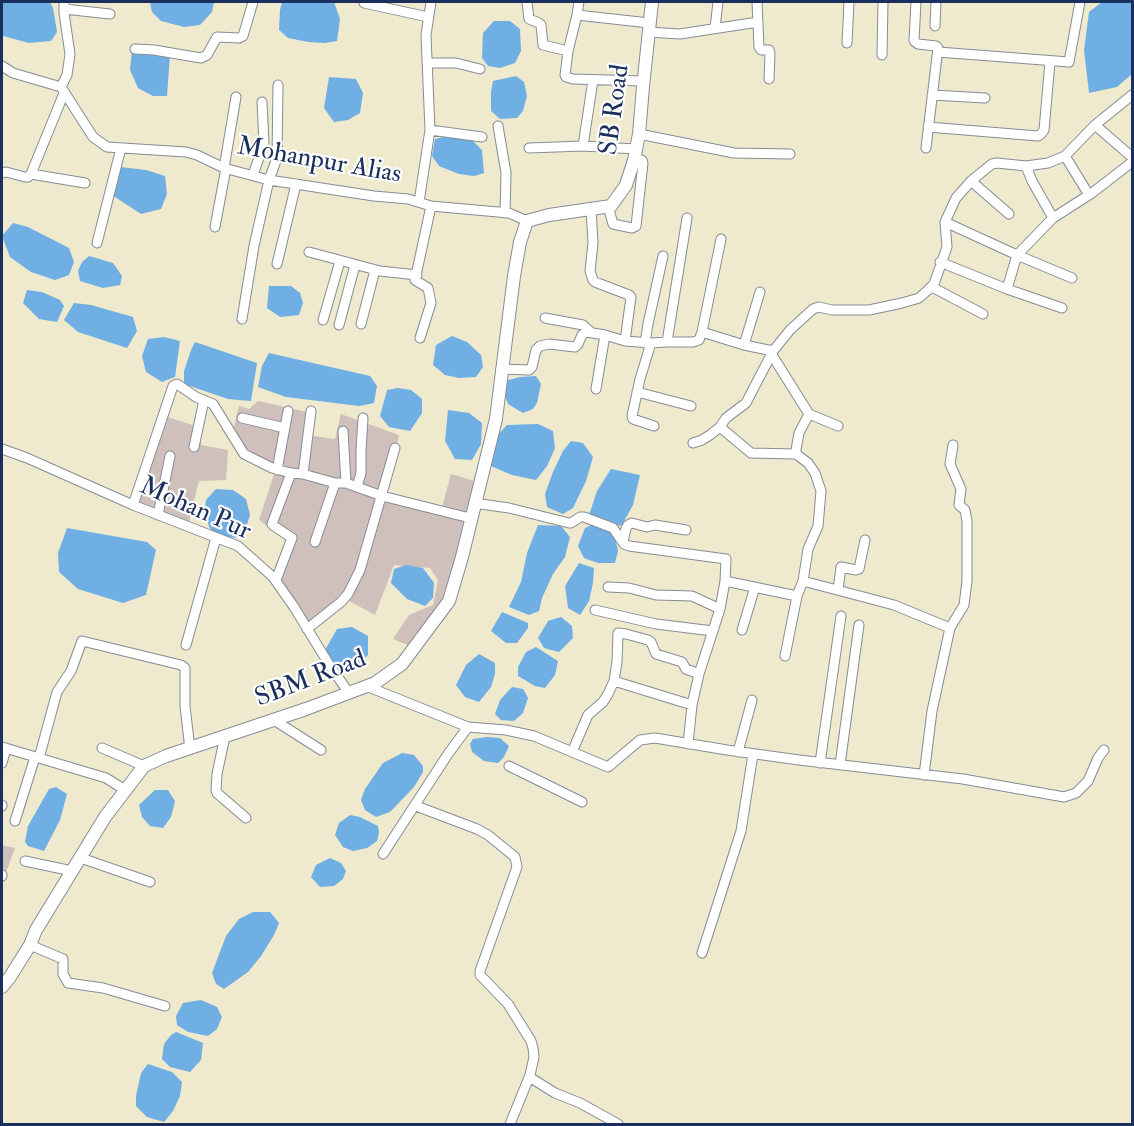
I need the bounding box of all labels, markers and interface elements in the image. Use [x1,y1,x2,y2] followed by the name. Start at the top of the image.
[594,63,638,157] street label: SB Road
[235,132,403,192] street label: Mohanpur Alias
[134,472,256,548] street label: Mohan Pur
[251,645,371,715] street label: SBM Road

